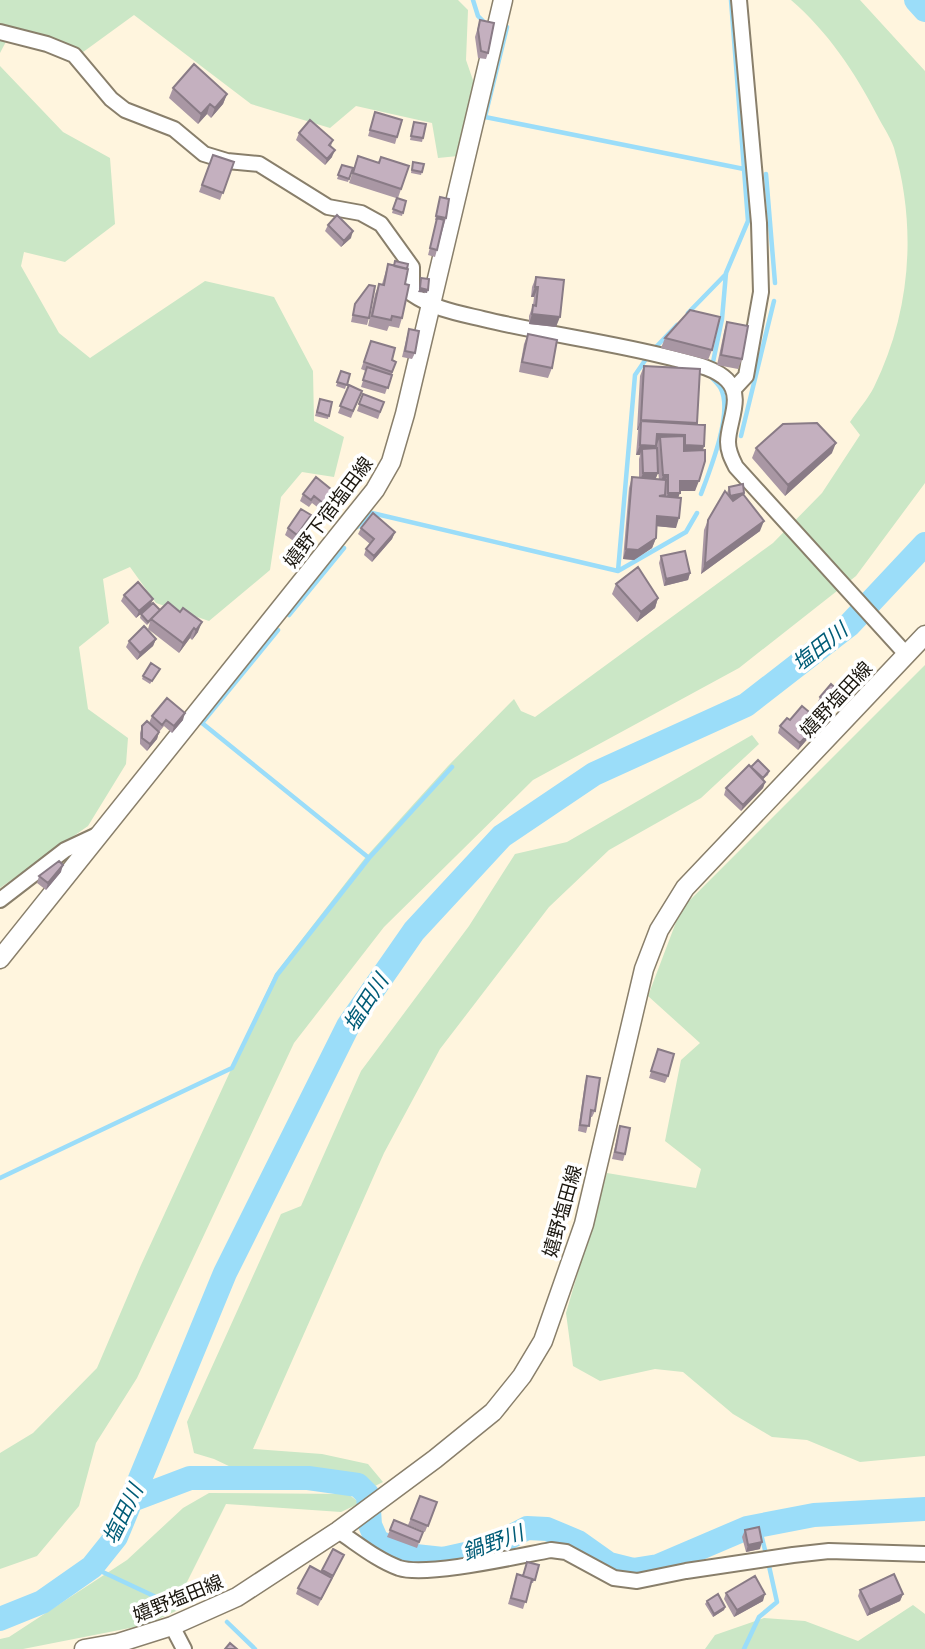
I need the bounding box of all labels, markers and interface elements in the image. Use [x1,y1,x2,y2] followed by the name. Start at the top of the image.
[278,452,377,572] street label: 嬉野下宿塩田線
[787,615,854,676] water label: 塩田川
[795,656,876,741] street label: 嬉野塩田線
[337,967,394,1036] water label: 塩田川
[537,1162,586,1260] street label: 嬉野塩田線
[97,1478,148,1548] water label: 塩田川
[459,1518,529,1565] water label: 鍋野川
[129,1569,226,1626] street label: 嬉野塩田線

